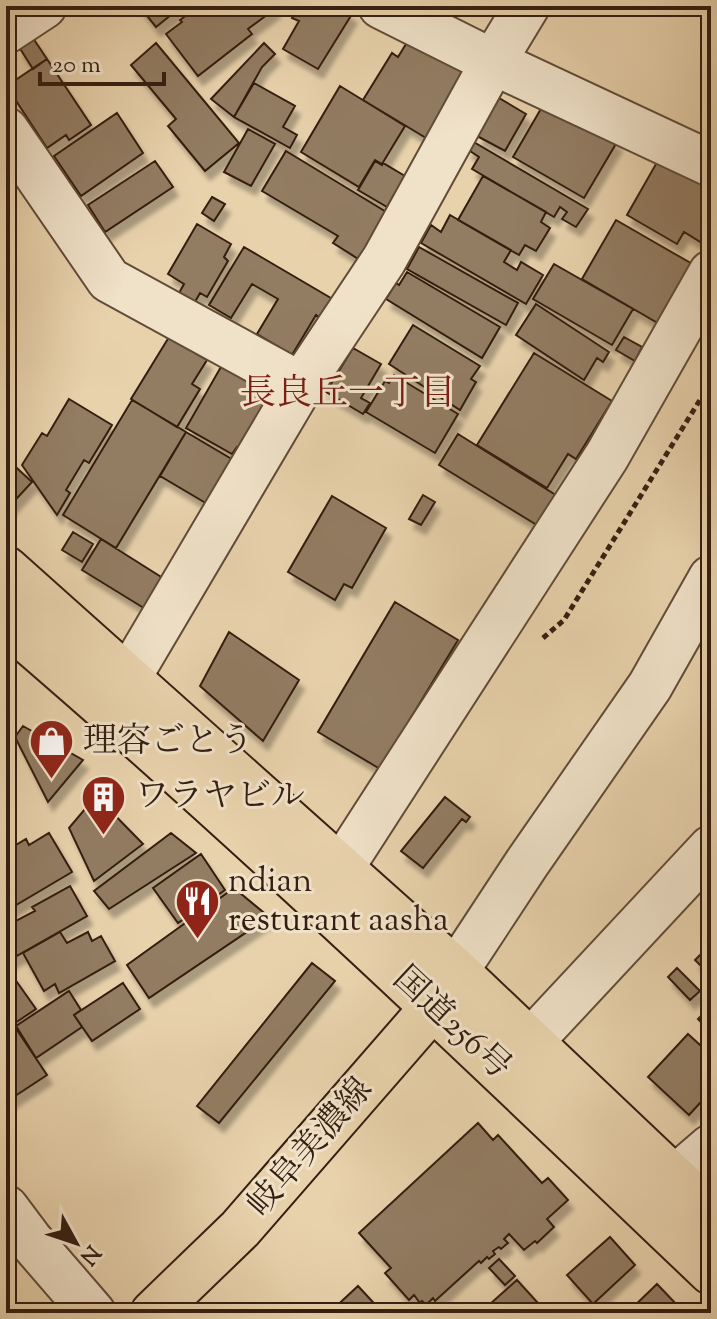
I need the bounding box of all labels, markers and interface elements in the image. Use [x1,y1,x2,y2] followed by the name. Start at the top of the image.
[40,36,164,86] scale bar
[52,49,101,83] text: 20 m
[240,369,456,421] district label: 長良丘一丁目
[28,718,76,781] shop icon: 理容ごとう
[83,718,253,767] place label: 理容ごとう
[80,773,128,836] building icon: ワラヤビル
[135,773,305,822] place label: ワラヤビル
[228,858,449,946] place label: ndian resturant aasha
[173,878,221,941] restaurant icon: ndian resturant aasha
[381,956,521,1092] street label: 国道256号
[237,1068,385,1228] street label: 岐阜美濃線
[36,1203,116,1283] north arrow
[71,1237,107,1271] text: N

